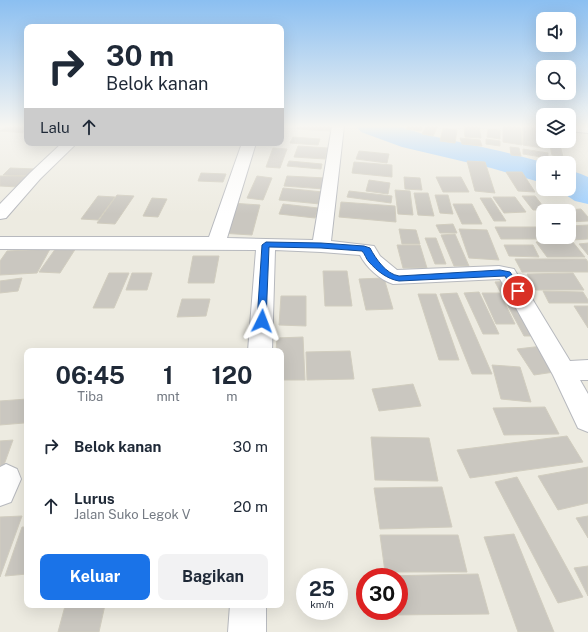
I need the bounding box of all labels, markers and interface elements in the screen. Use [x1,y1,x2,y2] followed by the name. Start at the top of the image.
[536,12,576,244] map controls
[536,12,576,52] button: sound
[106,39,174,72] text: 30 m
[40,40,92,92] icon: right
[536,60,576,100] button: search
[106,73,209,94] text: Belok kanan
[536,108,576,148] button: layers
[78,116,100,138] icon: ahead
[40,119,70,136] text: Lalu
[536,156,576,196] button: +
[536,204,576,244] button: −
[501,274,535,308] pin
[507,280,529,302] icon: arrive
[241,300,283,342] position arrow
[56,361,125,389] text: 06:45
[163,361,173,389] text: 1
[211,361,252,389] text: 120
[77,389,103,404] text: Tiba
[156,389,180,404] text: mnt
[226,389,238,404] text: m
[40,435,62,457] icon: right
[74,438,161,455] text: Belok kanan
[233,438,268,455] text: 30 m
[74,490,115,507] text: Lurus
[40,495,62,517] icon: ahead
[233,498,268,515] text: 20 m
[74,507,190,522] text: Jalan Suko Legok V
[40,554,150,600] button: Keluar
[158,554,268,600] button: Bagikan
[356,568,408,620] speed limit sign: 30
[309,577,335,601] text: 25
[310,598,334,610] text: km/h

